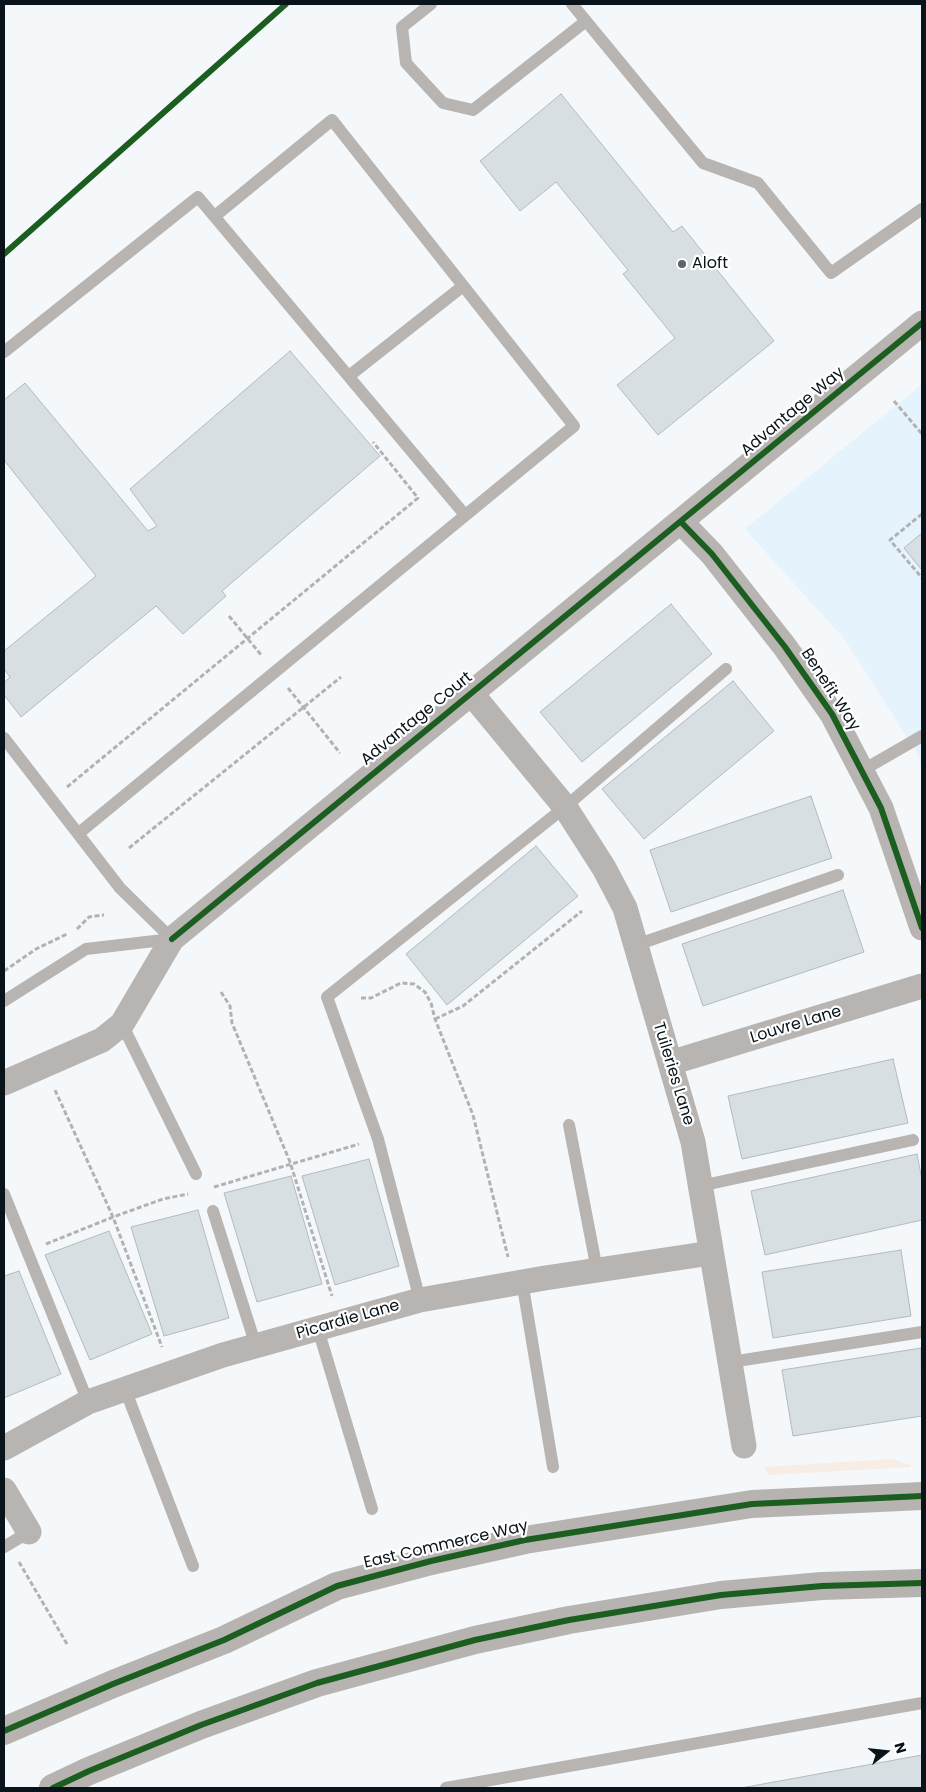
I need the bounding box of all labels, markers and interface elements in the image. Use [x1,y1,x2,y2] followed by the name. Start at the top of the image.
[692,254,728,274] place label: Aloft
[676,258,688,270] marker: Aloft
[738,363,848,461] street label: Advantage Way
[796,645,864,735] street label: Benefit Way
[357,668,477,770] street label: Advantage Court
[748,1002,844,1048] street label: Louvre Lane
[648,1020,698,1128] street label: Tuileries Lane
[294,1296,402,1344] street label: Picardie Lane
[362,1517,530,1573] street label: East Commerce Way
[861,1727,911,1777] north arrow
[889,1740,911,1756] text: N

